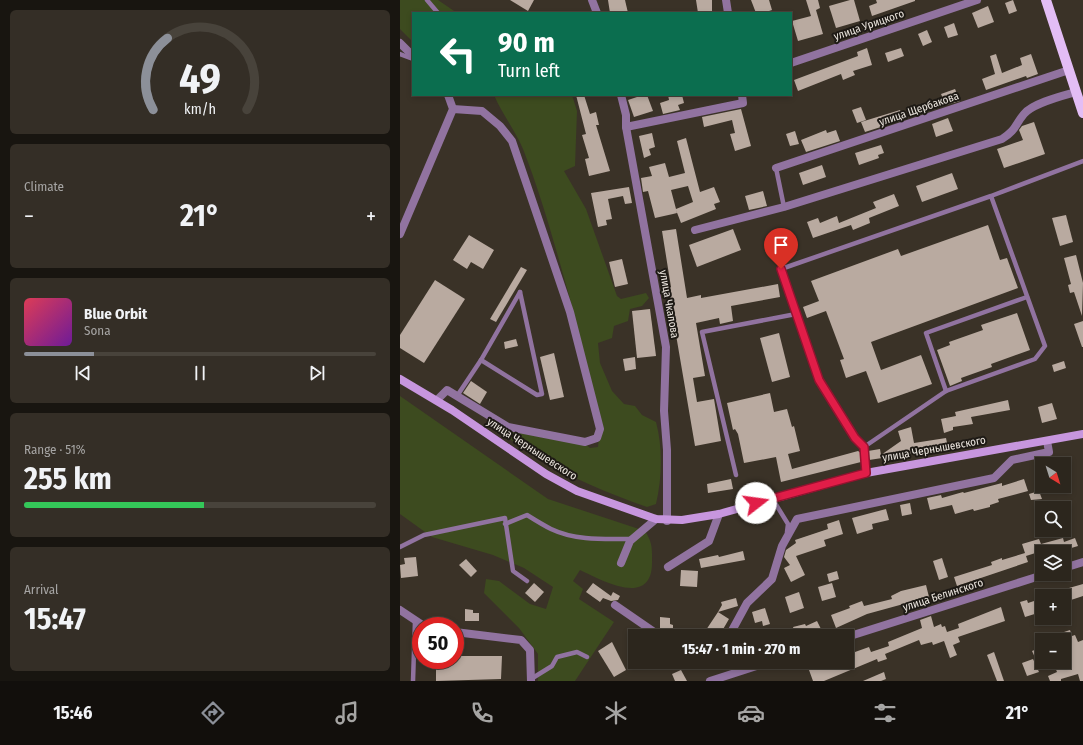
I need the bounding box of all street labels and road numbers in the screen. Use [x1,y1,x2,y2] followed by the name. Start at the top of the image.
[832,7,906,43] street label: улица Урицкого
[878,89,960,129] street label: улица Щербакова
[657,269,681,339] street label: улица Чкалова
[485,415,580,483] street label: улица Чернышевского
[881,433,987,464] street label: улица Чернышевского
[901,576,985,614] street label: улица Белинского

